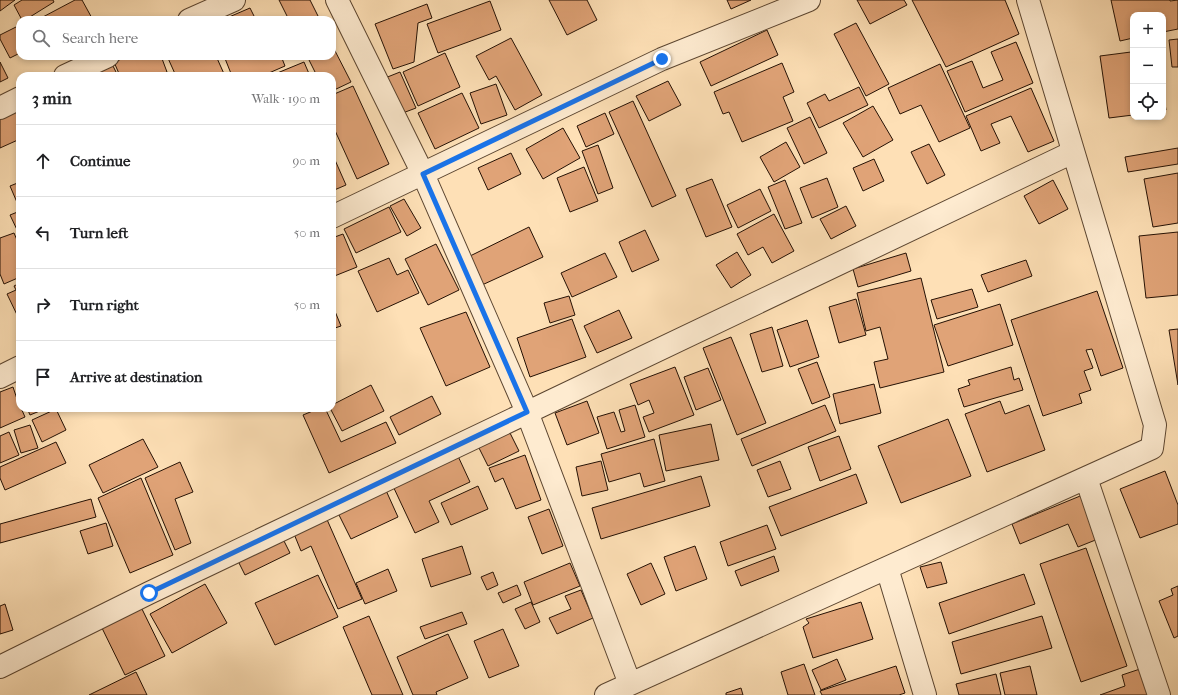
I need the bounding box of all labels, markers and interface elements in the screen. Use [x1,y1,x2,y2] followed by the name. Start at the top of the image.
[1130,12,1166,120] map controls
[1130,12,1166,48] button: +
[16,16,336,60] search box
[30,27,52,49] icon: search
[62,29,138,47] text: Search here
[1130,48,1166,84] button: −
[653,50,671,68] route end
[1130,84,1166,120] button: locate
[32,88,72,108] text: 3 min
[251,91,320,106] text: Walk · 190 m
[32,150,54,172] icon: ahead
[70,152,130,170] text: Continue
[292,153,320,168] text: 90 m
[32,222,54,244] icon: left
[70,224,128,242] text: Turn left
[294,225,320,240] text: 50 m
[32,294,54,316] icon: right
[70,296,139,314] text: Turn right
[294,297,320,312] text: 50 m
[32,366,54,388] icon: arrive
[70,368,202,386] text: Arrive at destination
[140,584,158,602] route start

